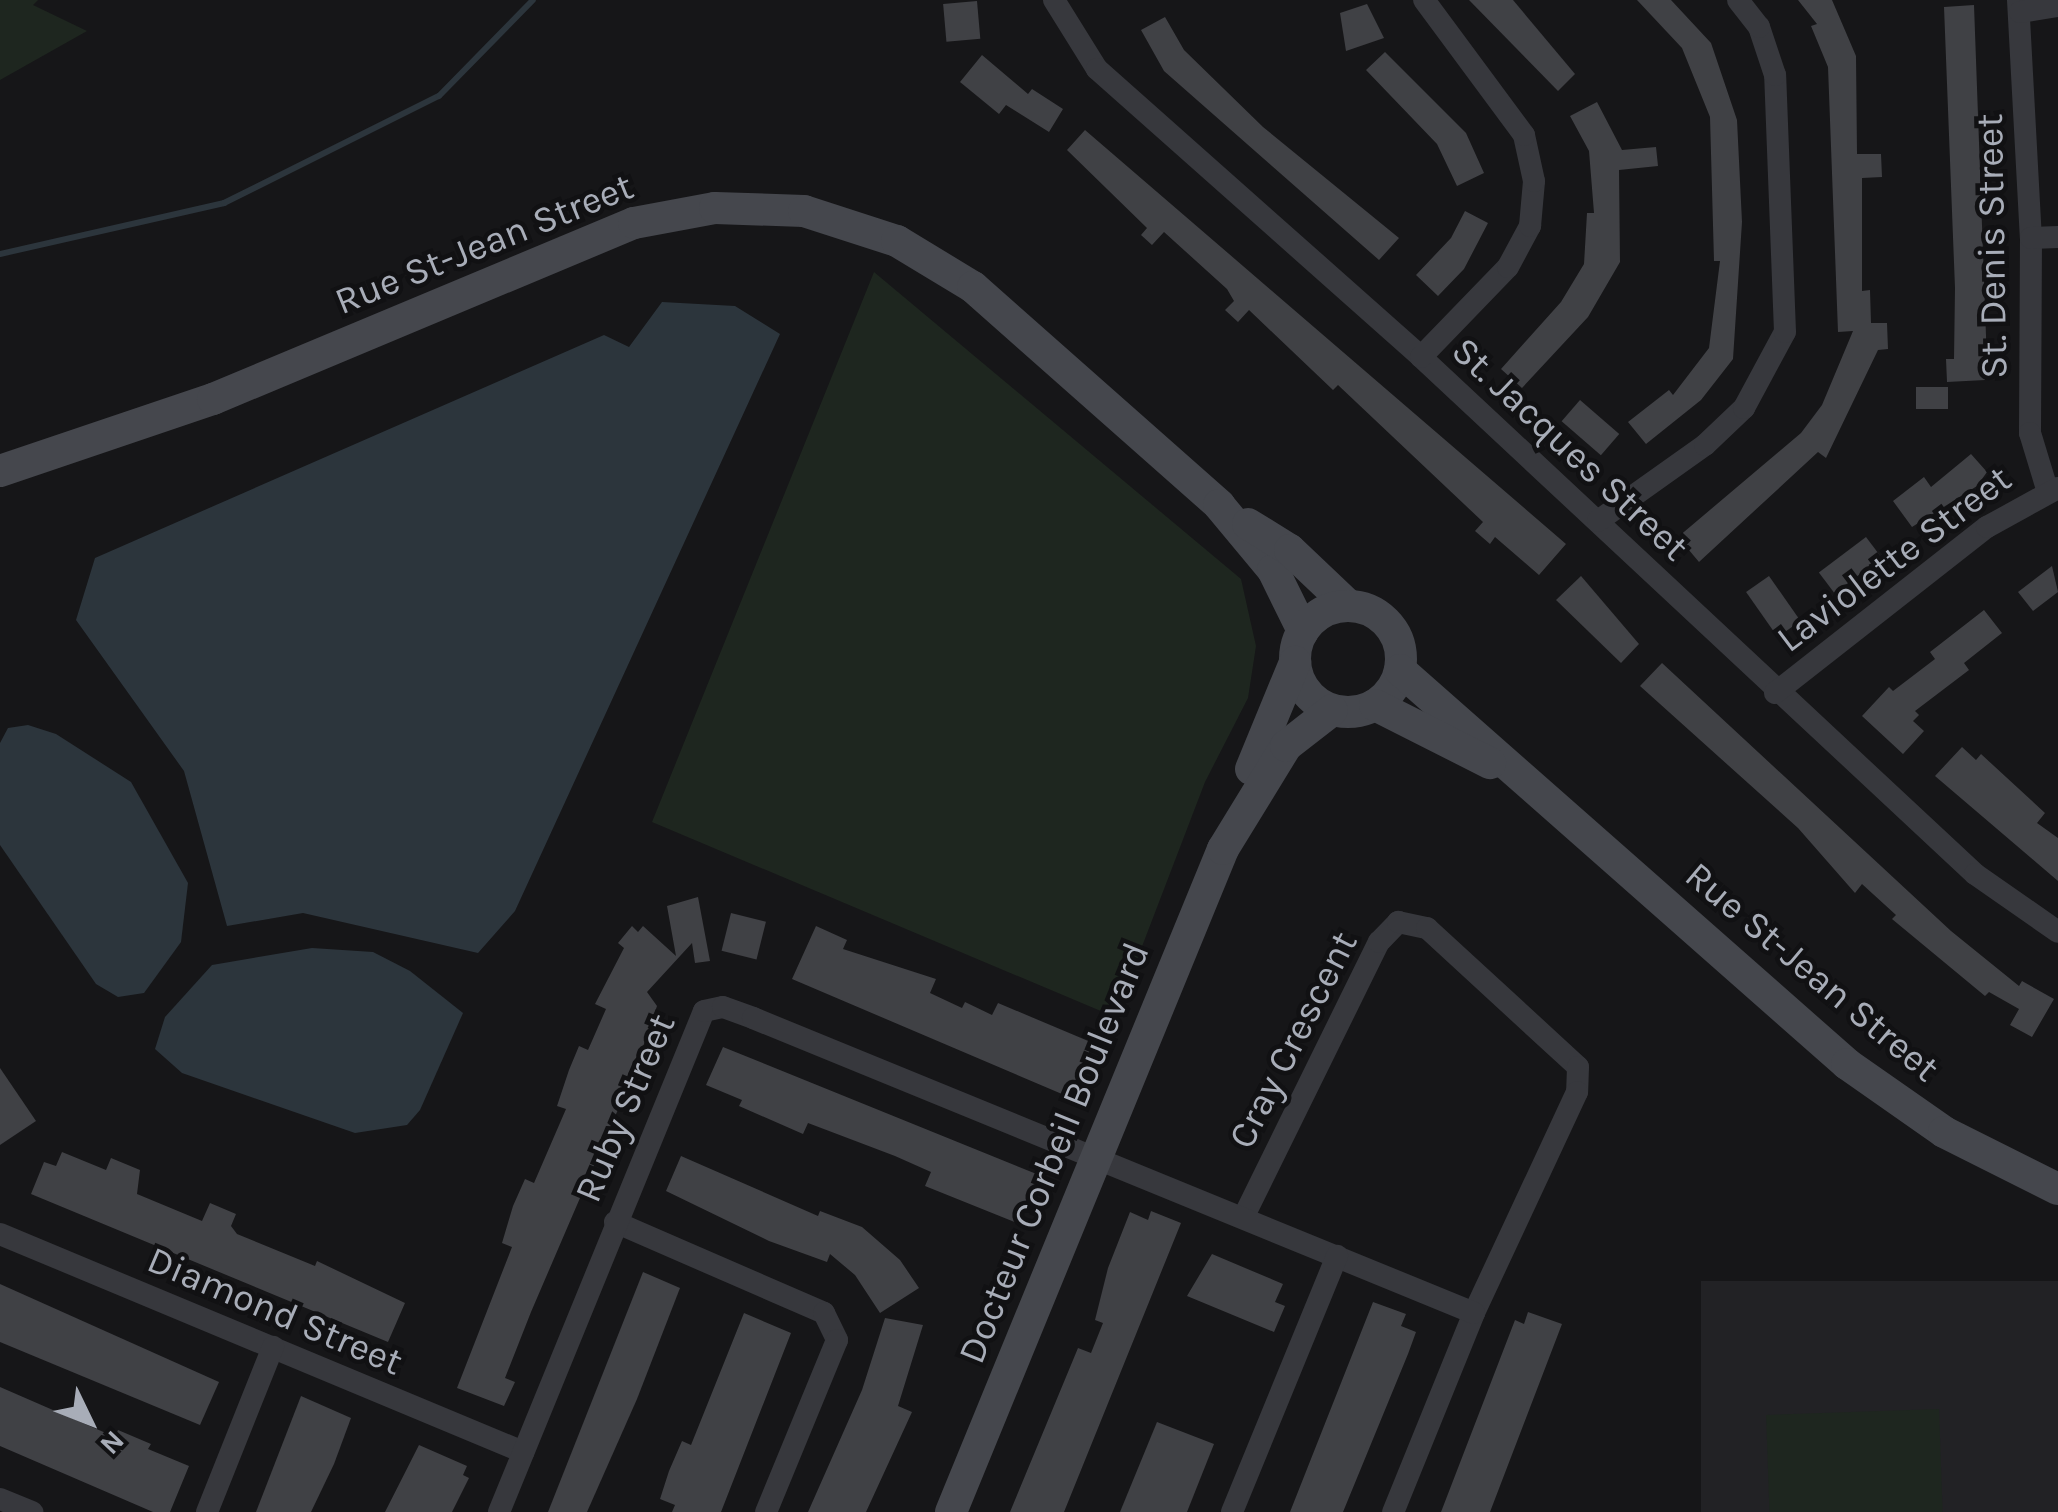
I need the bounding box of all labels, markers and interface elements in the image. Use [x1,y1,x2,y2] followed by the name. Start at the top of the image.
[1967,113,2017,379] street label: St. Denis Street
[328,163,640,325] street label: Rue St-Jean Street
[1442,328,1698,570] street label: St. Jacques Street
[1768,456,2020,662] street label: Laviolette Street
[1676,853,1948,1091] street label: Rue St-Jean Street
[1219,924,1367,1156] street label: Cray Crescent
[949,936,1159,1370] street label: Docteur Corbeil Boulevard
[565,1007,685,1209] street label: Ruby Street
[141,1237,409,1385] street label: Diamond Street
[40,1372,140,1472] north arrow
[93,1424,131,1461] text: N

